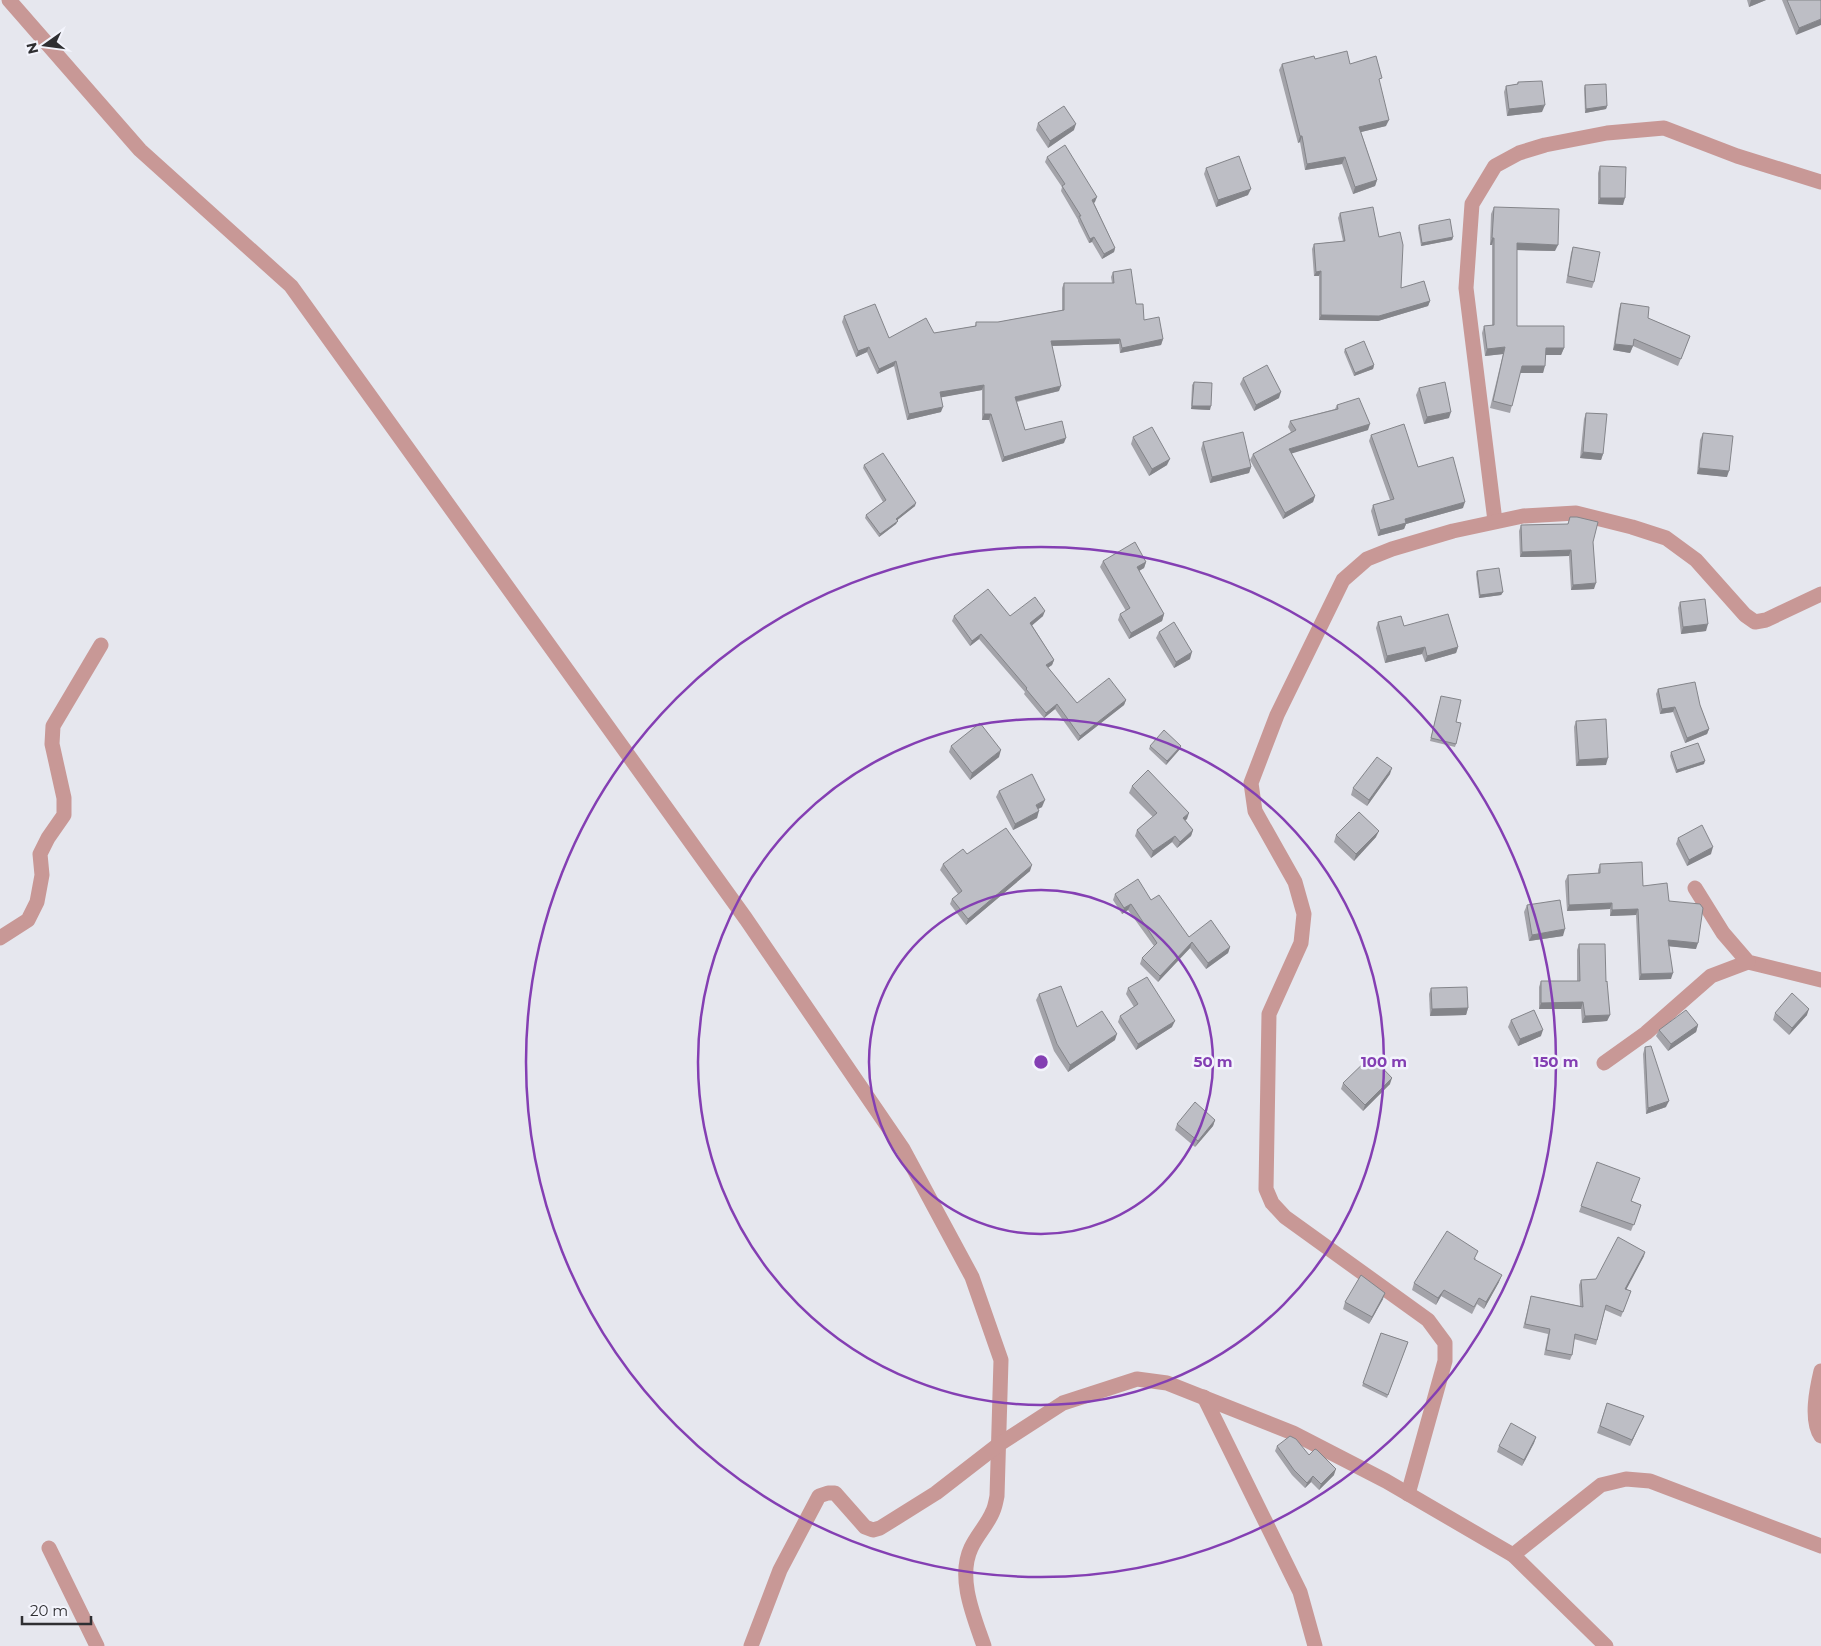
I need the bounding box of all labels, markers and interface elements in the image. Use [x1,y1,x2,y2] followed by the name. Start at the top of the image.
[20,20,70,70] north arrow
[22,40,42,56] text: N
[1193,1052,1233,1071] text: 50 m
[1361,1052,1407,1071] text: 100 m
[1534,1052,1578,1071] text: 150 m
[1032,1053,1050,1071] centre of rings
[22,1594,91,1626] scale bar
[30,1601,68,1620] text: 20 m

